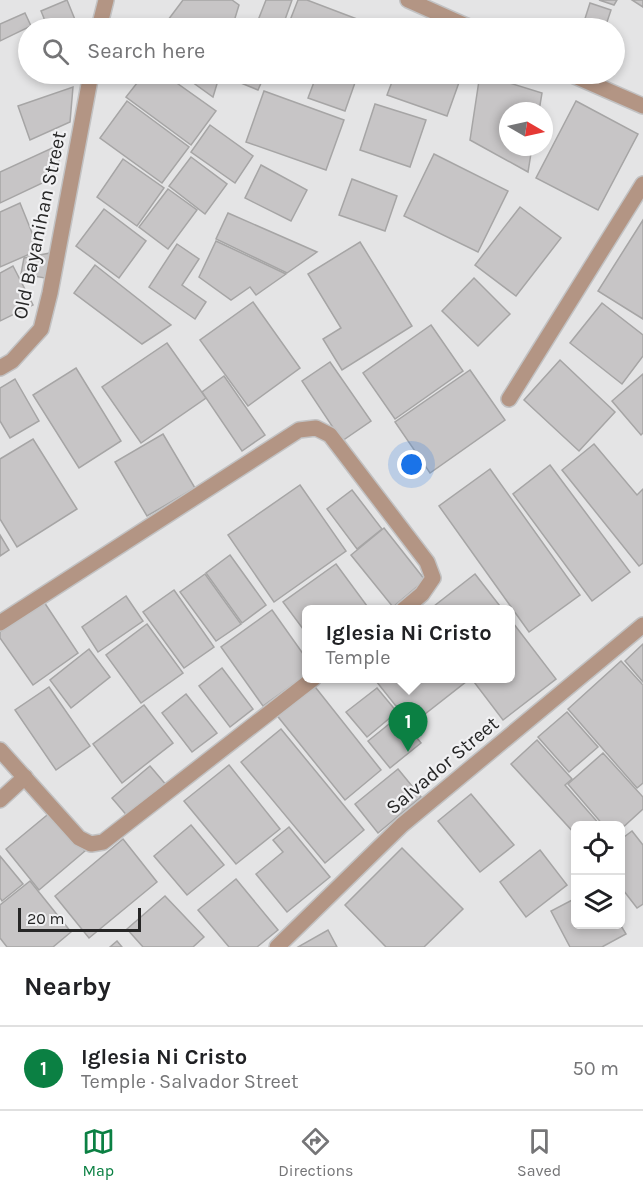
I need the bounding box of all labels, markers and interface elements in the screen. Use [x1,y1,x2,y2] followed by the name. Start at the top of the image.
[18,18,625,84] search box
[39,35,72,68] icon: search
[87,38,205,64] text: Search here
[499,102,553,156] north arrow
[8,128,71,321] street label: Old Bayanihan Street
[397,450,426,479] your location
[302,605,515,683] popup
[325,620,492,646] text: Iglesia Ni Cristo
[325,646,390,669] text: Temple
[388,702,428,752] pin: 1
[382,711,503,819] street label: Salvador Street
[571,821,625,929] map controls
[571,821,625,875] button: locate
[571,875,625,929] button: layers
[18,905,141,932] scale bar
[27,909,65,928] text: 20 m
[24,971,111,1002] text: Nearby
[81,1044,247,1070] text: Iglesia Ni Cristo
[40,1057,47,1080] text: 1
[572,1057,619,1080] text: 50 m
[81,1070,299,1093] text: Temple · Salvador Street
[82,1125,115,1180] tab: Map
[278,1125,353,1180] tab: Directions
[517,1125,561,1180] tab: Saved

